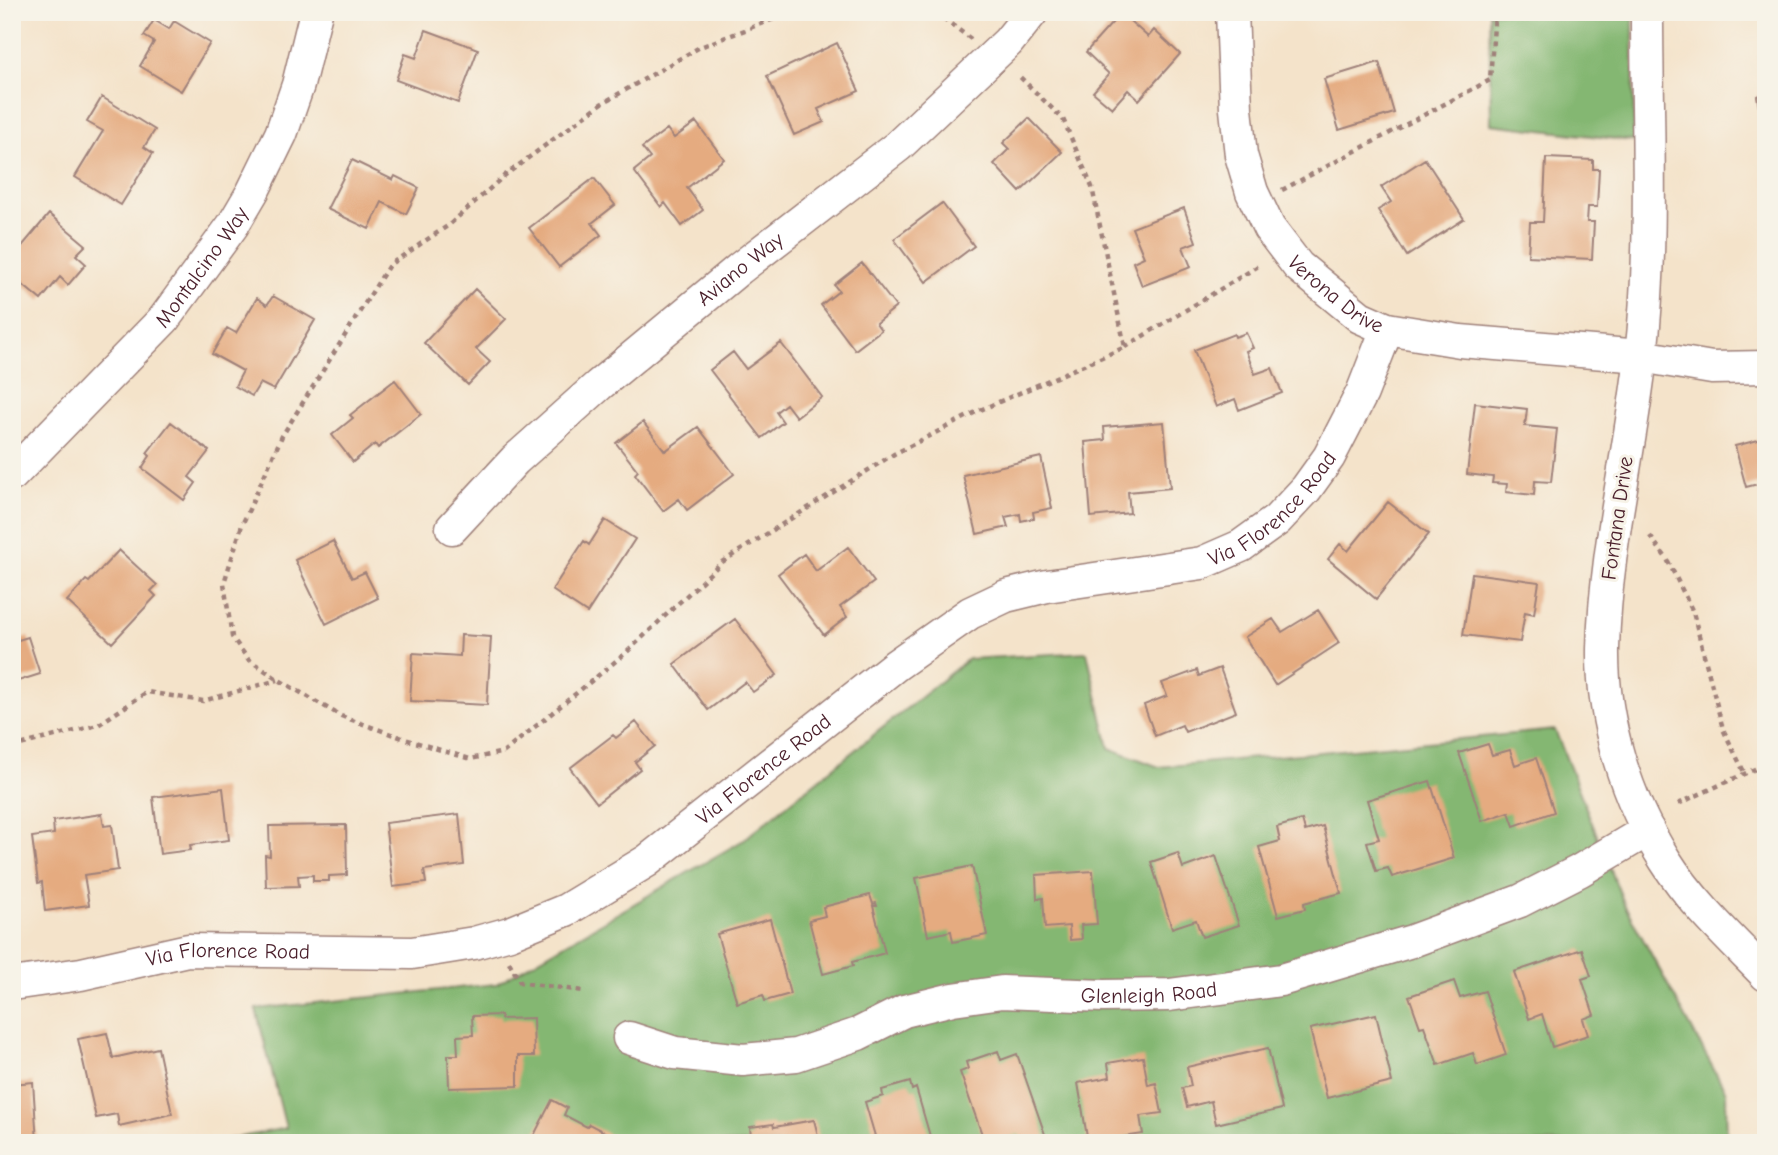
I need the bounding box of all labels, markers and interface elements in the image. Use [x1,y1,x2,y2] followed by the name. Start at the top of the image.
[150,202,253,332] street label: Montalcino Way
[692,227,788,311] street label: Aviano Way
[1283,251,1387,338] street label: Verona Drive
[1204,447,1341,571] street label: Via Florence Road
[1596,455,1638,581] street label: Fontana Drive
[691,709,836,830] street label: Via Florence Road
[144,938,310,971] street label: Via Florence Road
[1080,977,1219,1008] street label: Glenleigh Road

